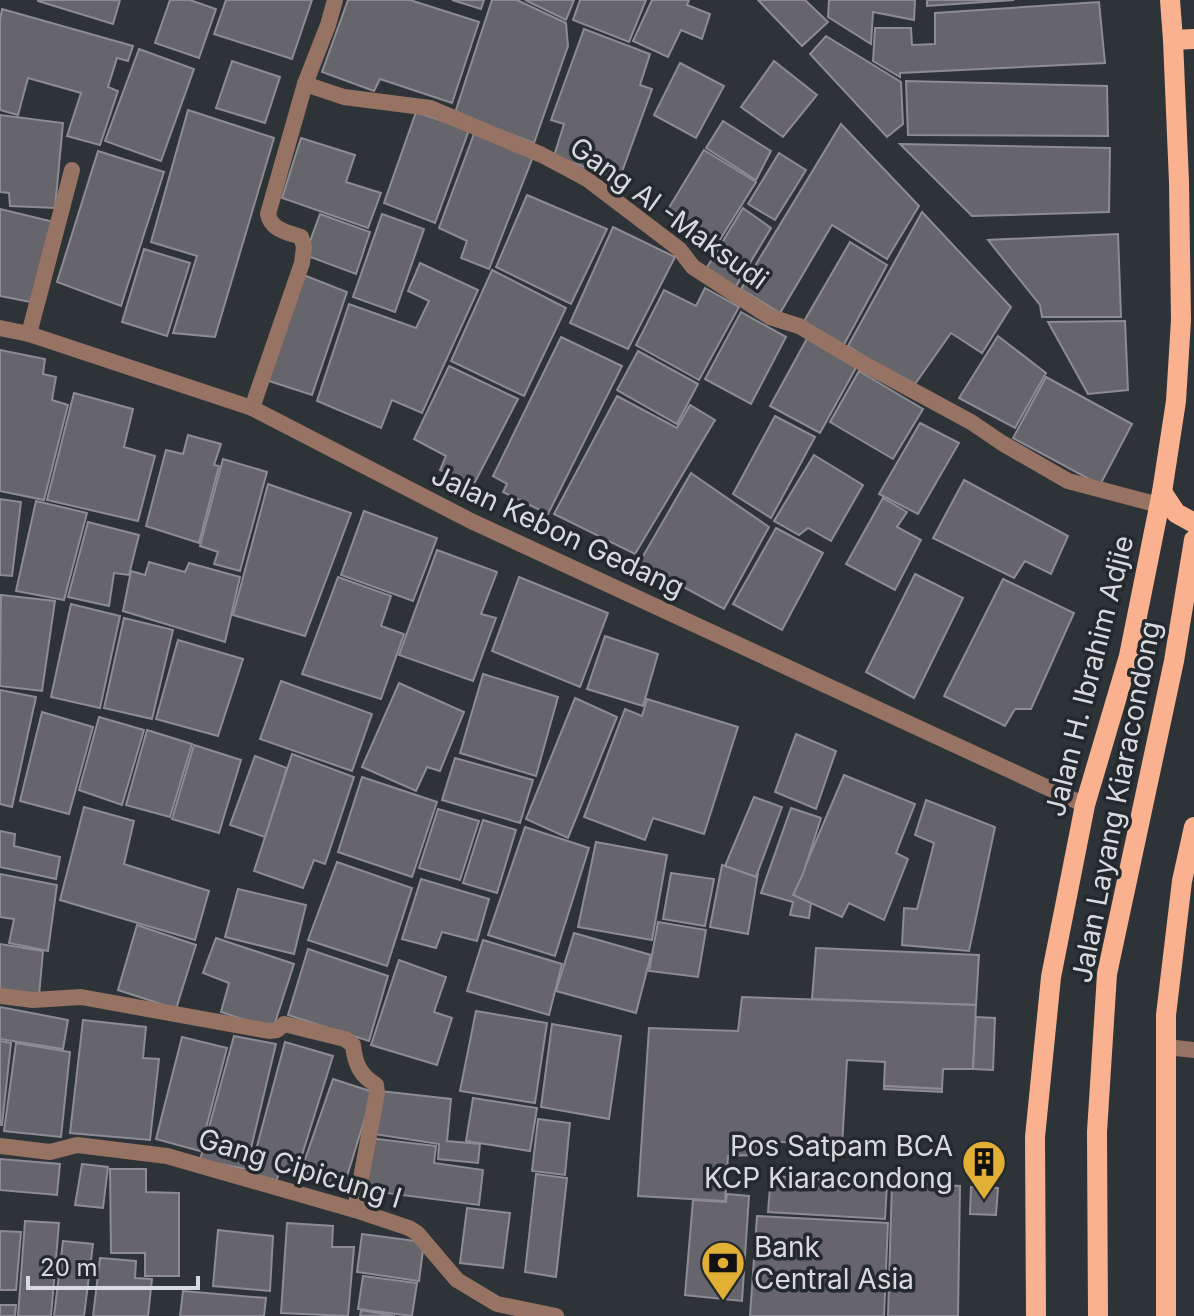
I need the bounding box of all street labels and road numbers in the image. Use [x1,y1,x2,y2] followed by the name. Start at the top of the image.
[563,130,775,296] street label: Gang Al -Maksudi
[426,458,690,604] street label: Jalan Kebon Gedang
[1038,532,1140,820] street label: Jalan H. Ibrahim Adjie
[1064,618,1168,986] street label: Jalan Layang Kiaracondong
[194,1121,406,1215] street label: Gang Cipicung I

